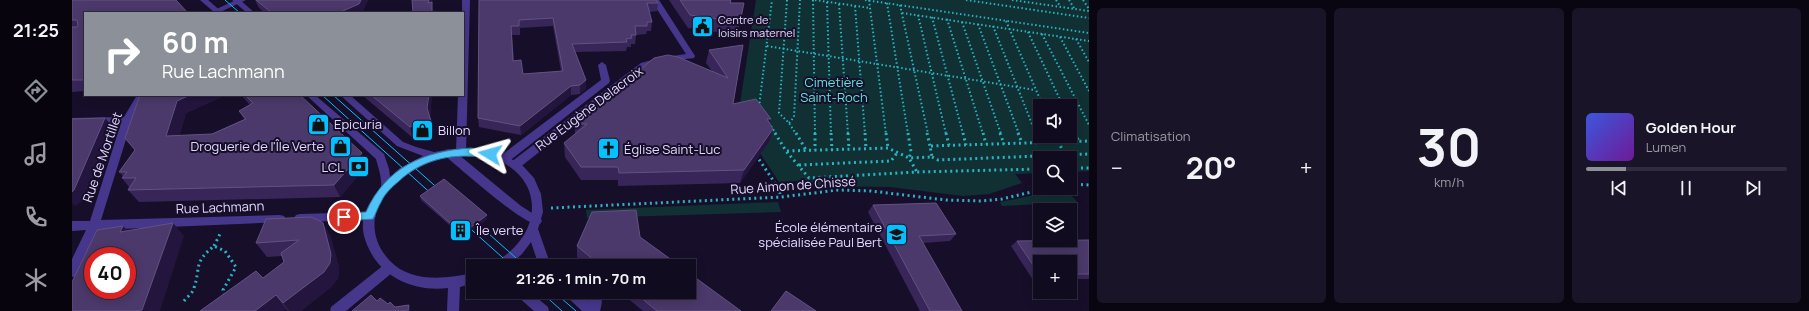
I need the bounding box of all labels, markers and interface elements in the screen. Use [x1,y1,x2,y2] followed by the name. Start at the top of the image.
[718,12,795,40] place label: Centre de loisirs maternel
[689,13,715,39] public building icon: Centre de loisirs maternel
[13,18,59,42] text: 21:25
[162,23,229,61] text: 60 m
[96,28,148,80] icon: right
[162,59,285,83] text: Rue Lachmann
[532,62,647,154] street label: Rue Eugène Delacroix
[800,73,868,106] park label: Cimetière Saint-Roch
[22,77,50,105] icon: directions
[1033,99,1077,299] map controls
[1033,99,1077,143] button: sound
[78,109,126,205] street label: Rue de Mortillet
[305,111,331,137] shop icon: Epicuria
[1417,111,1481,182] text: 30
[334,115,382,133] place label: Epicuria
[409,117,435,143] shop icon: Billon
[1646,117,1736,138] text: Golden Hour
[438,121,471,139] place label: Billon
[1111,127,1191,145] text: Climatisation
[327,133,353,159] shop icon: Droguerie de l'Île Verte
[469,133,511,175] position arrow
[596,136,622,162] church icon: Église Saint-Luc
[191,137,324,155] place label: Droguerie de l'Île Verte
[1646,138,1686,156] text: Lumen
[22,140,50,168] icon: music
[624,140,720,158] place label: Église Saint-Luc
[1186,147,1237,188] text: 20°
[1033,151,1077,195] button: search
[1111,153,1123,183] text: −
[1300,153,1312,183] text: +
[346,154,372,180] bank icon: LCL
[321,158,344,176] place label: LCL
[730,172,857,198] street label: Rue Aimon de Chissé
[1434,173,1464,191] text: km/h
[1608,177,1630,199] icon: previous
[1675,177,1697,199] icon: pause
[1742,177,1764,199] icon: next
[175,196,265,218] street label: Rue Lachmann
[327,200,361,234] pin
[22,203,50,231] icon: phone
[1033,203,1077,247] button: layers
[333,206,355,228] icon: arrive
[447,217,473,243] building icon: Île verte
[758,218,882,251] place label: École élémentaire spécialisée Paul Bert
[475,221,524,239] place label: Île verte
[884,221,910,247] school or university icon: École élémentaire spécialisée Paul Bert
[84,247,136,299] speed limit sign: 40
[1033,255,1077,299] button: +
[22,266,50,294] icon: climate
[516,268,646,289] text: 21:26 · 1 min · 70 m

